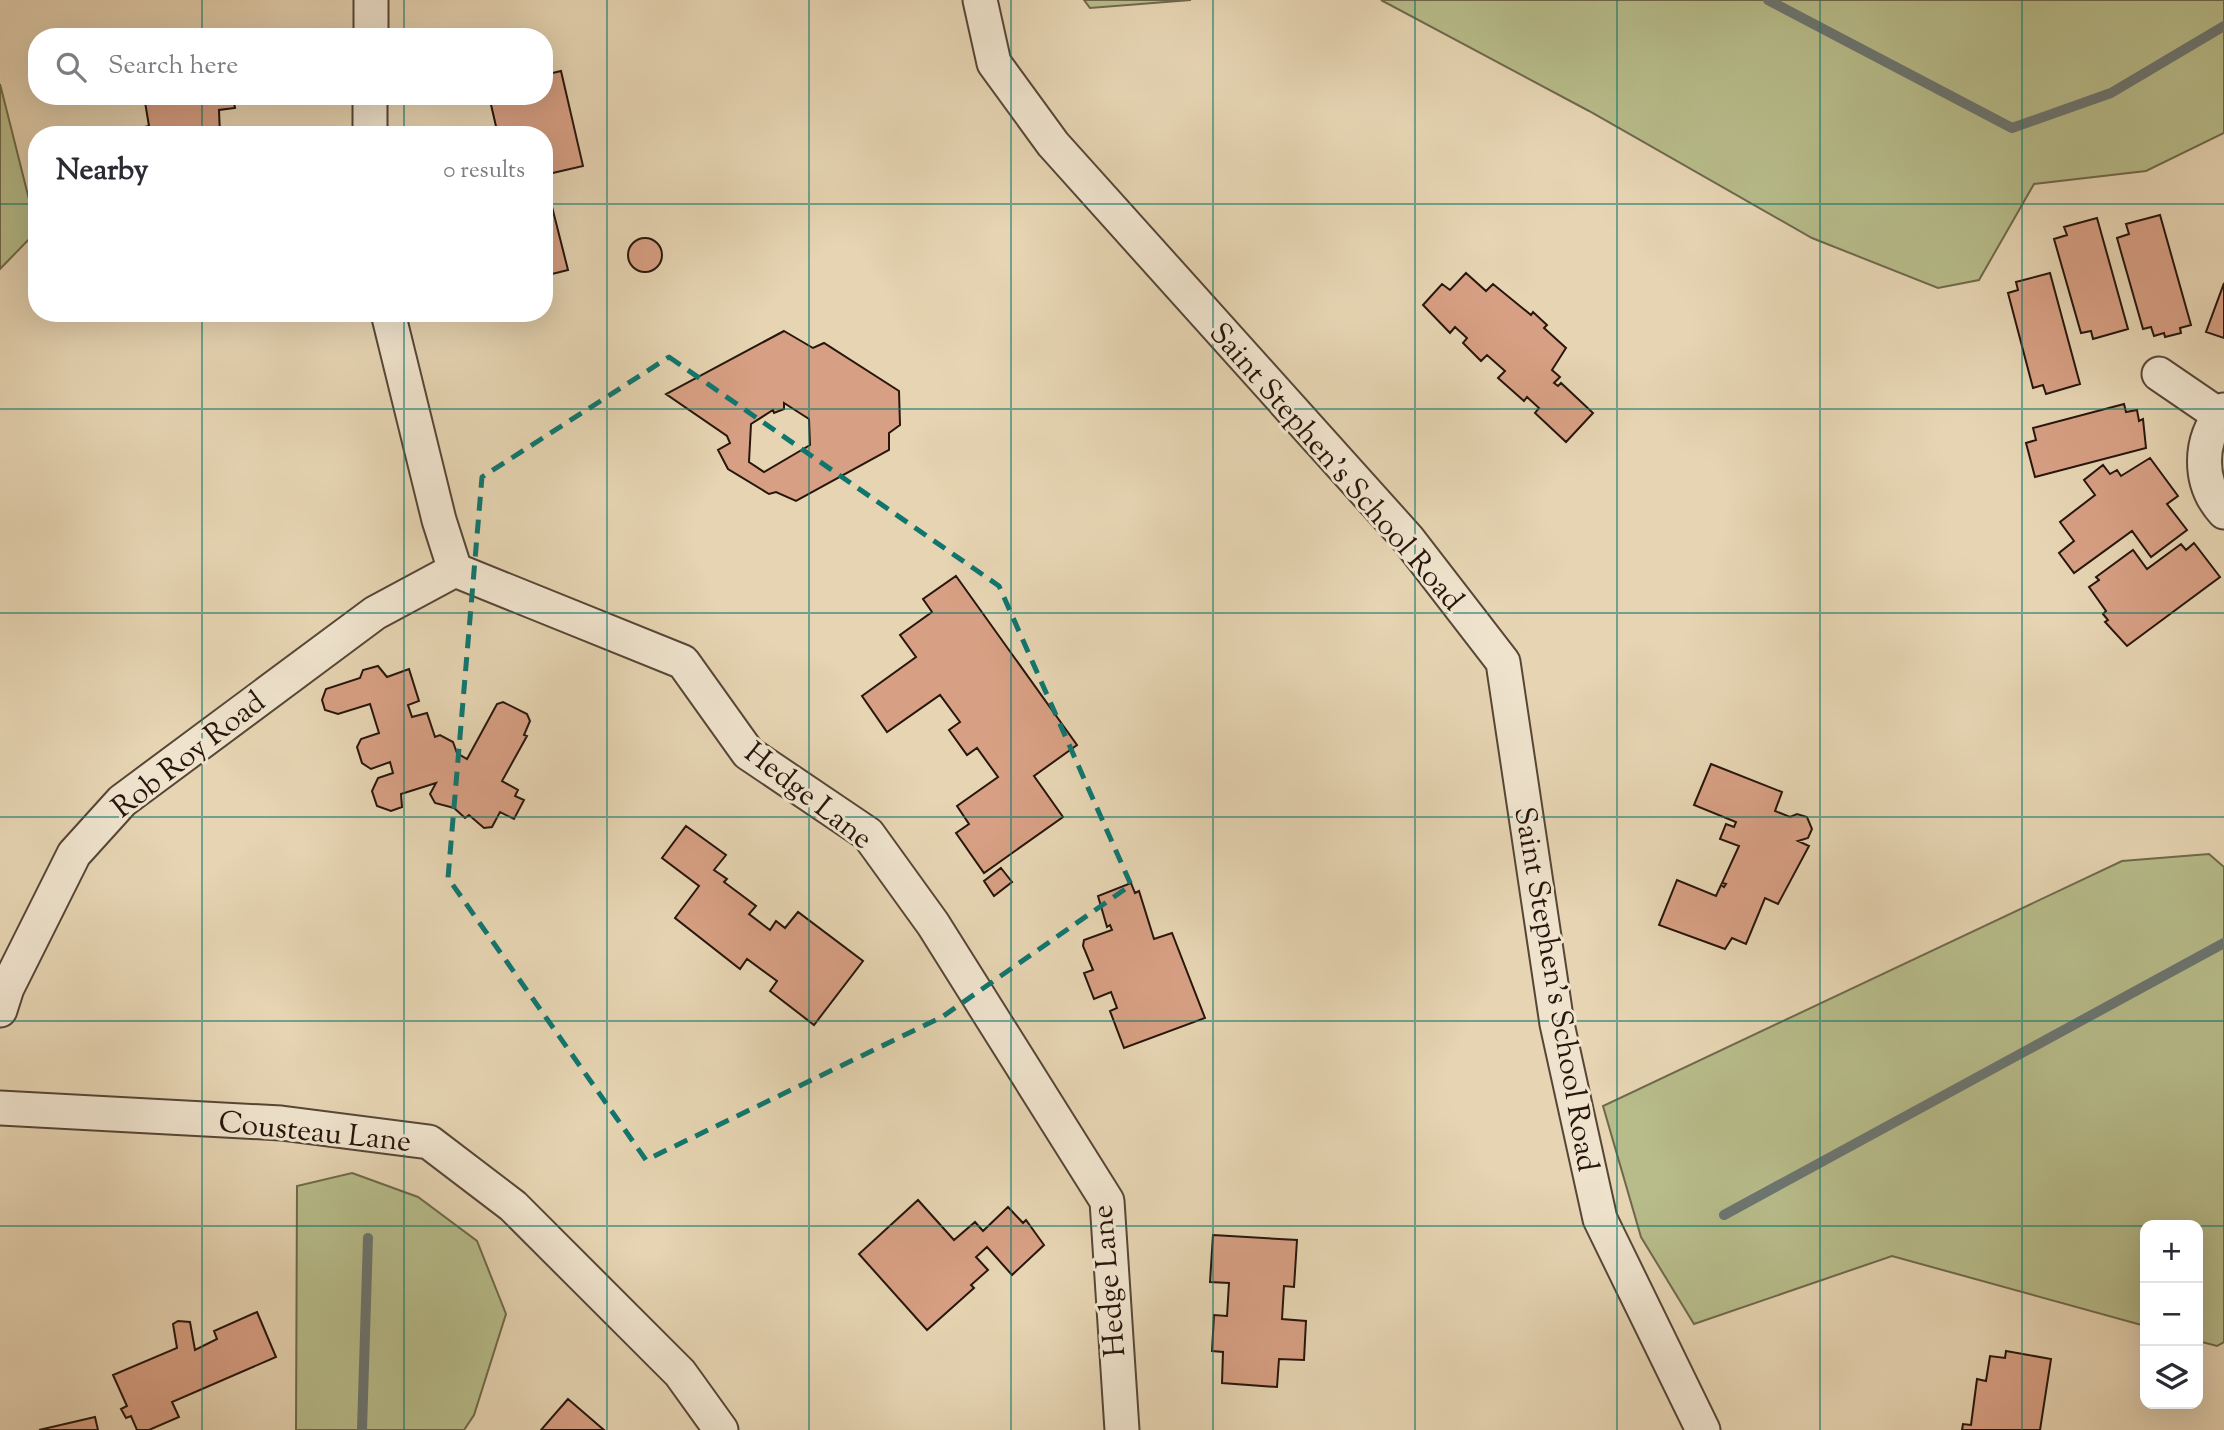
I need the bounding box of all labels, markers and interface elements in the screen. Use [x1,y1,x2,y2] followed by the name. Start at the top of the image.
[28,28,553,105] search box
[52,48,90,86] icon: search
[108,48,238,85] text: Search here
[56,150,148,193] text: Nearby
[443,155,525,188] text: 0 results
[1198,314,1473,621] street label: Saint Stephen's School Road
[104,682,276,830] street label: Rob Roy Road
[734,733,881,861] street label: Hedge Lane
[1501,804,1608,1175] street label: Saint Stephen's School Road
[216,1102,413,1165] street label: Cousteau Lane
[1082,1203,1139,1359] street label: Hedge Lane
[2140,1220,2203,1409] map controls
[2140,1220,2203,1283] button: +
[2140,1283,2203,1346] button: −
[2140,1346,2203,1409] button: layers

